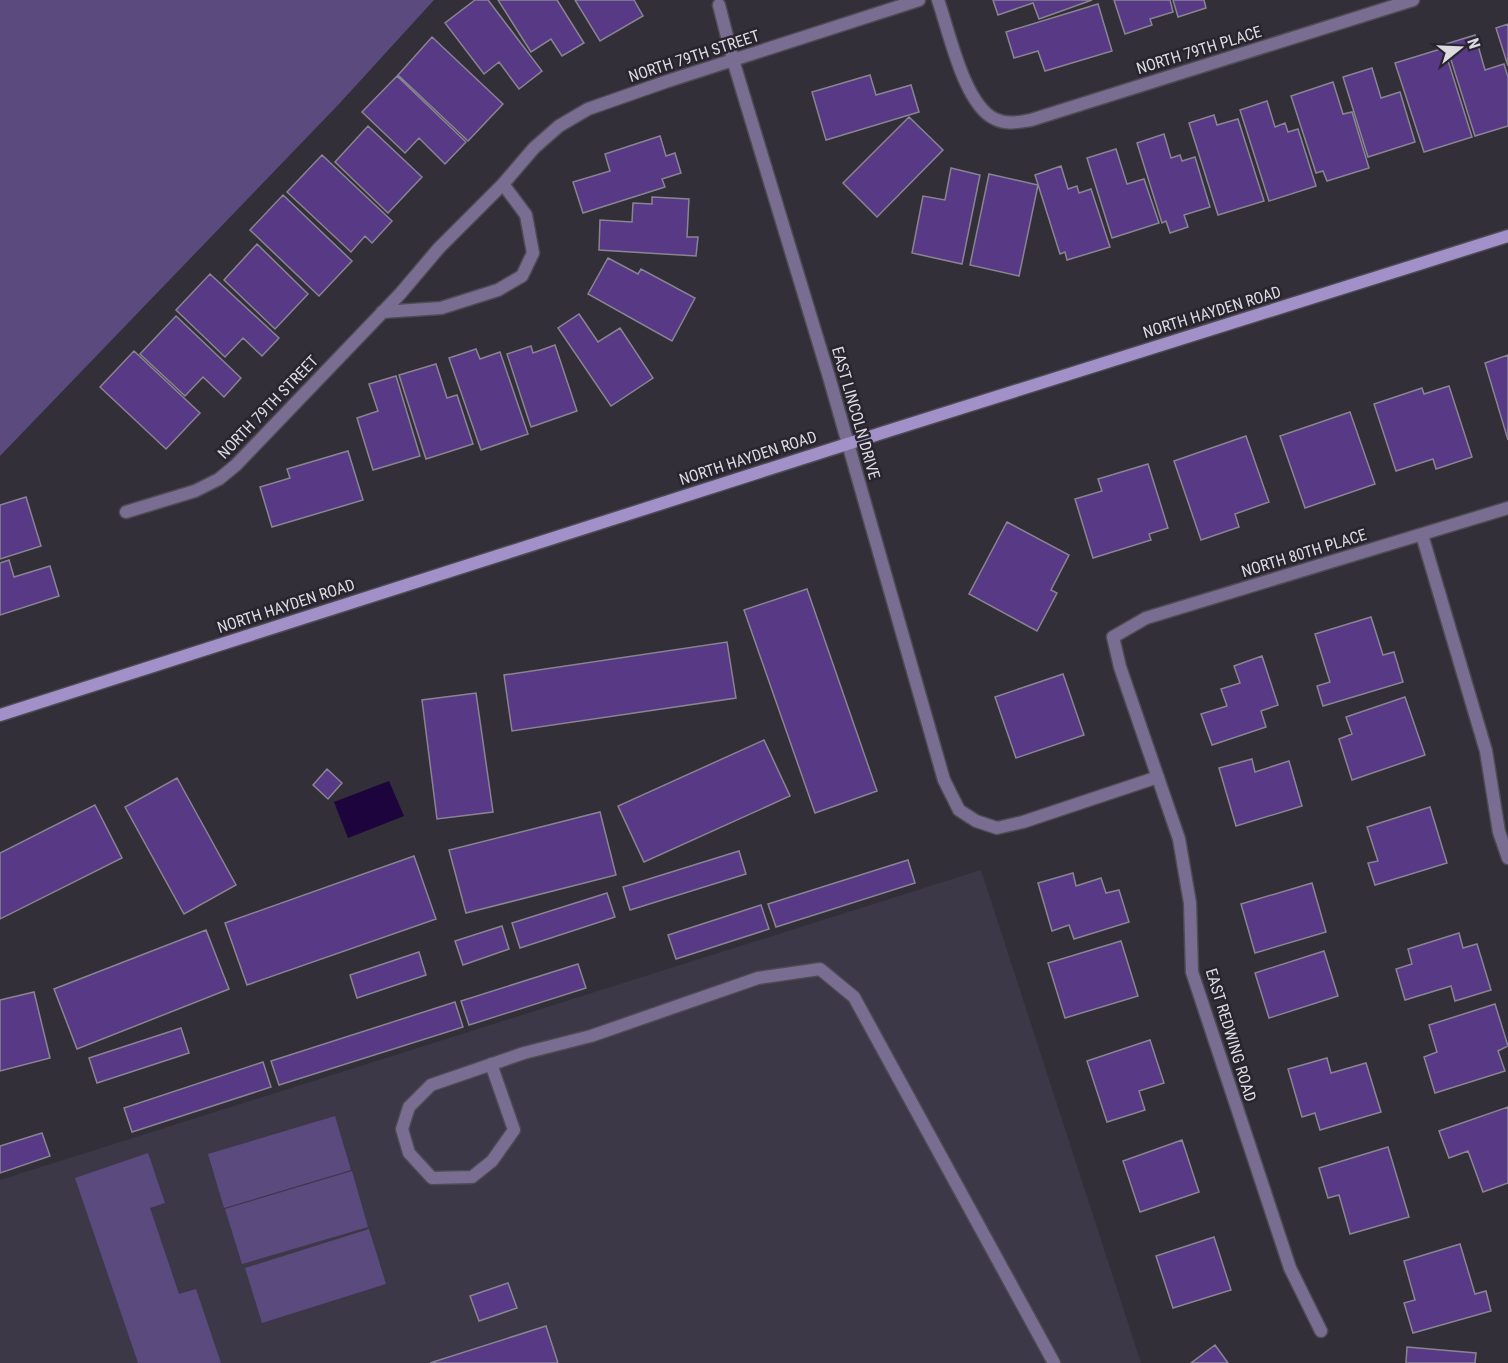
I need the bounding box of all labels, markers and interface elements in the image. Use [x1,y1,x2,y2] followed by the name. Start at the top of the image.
[1430,18,1490,78] north arrow
[1134,22,1264,78] street label: NORTH 79TH PLACE
[626,26,762,86] street label: NORTH 79TH STREET
[1463,36,1484,51] text: N
[1141,282,1283,342] street label: NORTH HAYDEN ROAD
[828,344,884,482] street label: EAST LINCOLN DRIVE
[214,351,322,463] street label: NORTH 79TH STREET
[677,427,819,489] street label: NORTH HAYDEN ROAD
[1239,525,1369,581] street label: NORTH 80TH PLACE
[215,575,357,637] street label: NORTH HAYDEN ROAD
[1202,966,1260,1104] street label: EAST REDWING ROAD

